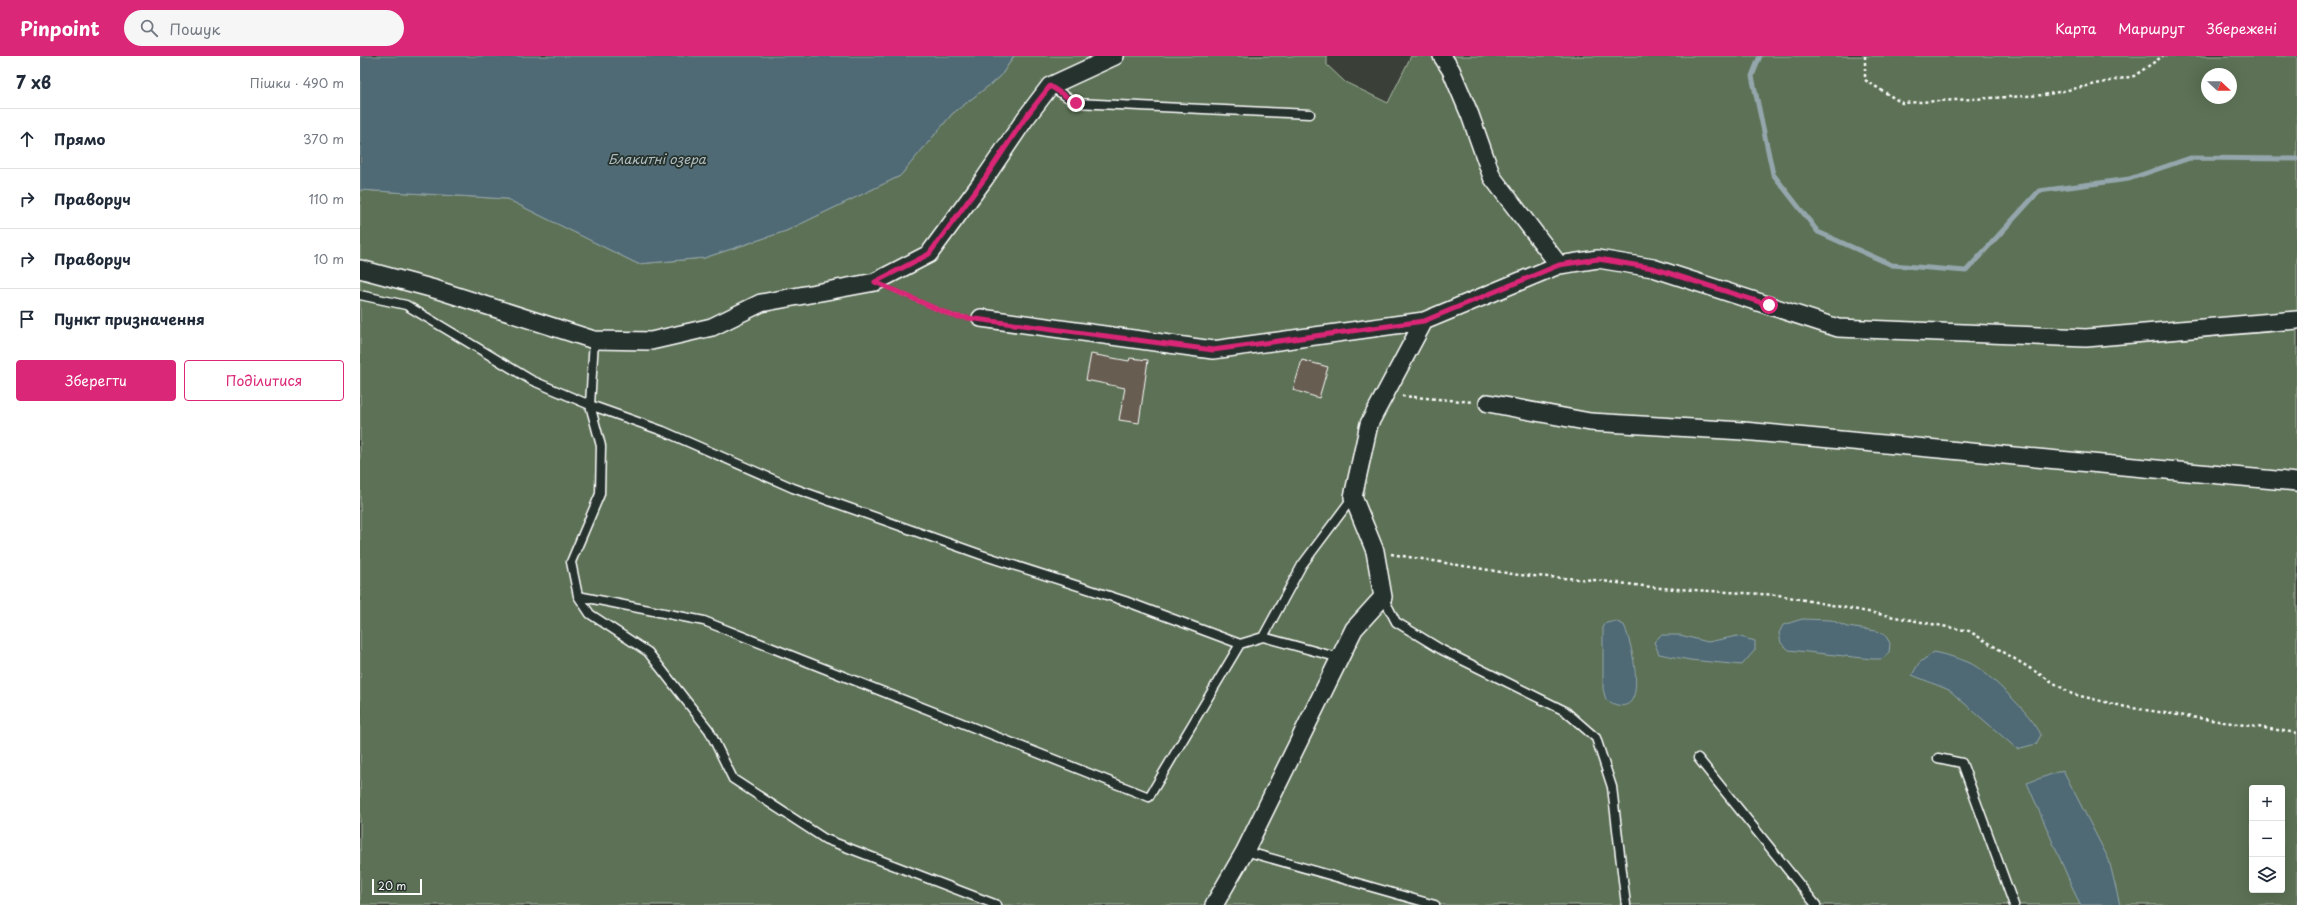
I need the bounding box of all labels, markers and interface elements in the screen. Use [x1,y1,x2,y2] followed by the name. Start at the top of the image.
[124,10,404,46] search box
[20,14,100,42] text: Pinpoint
[138,17,160,39] icon: search
[170,17,221,40] text: Пошук
[2055,18,2096,39] text: Карта
[2118,18,2185,39] text: Маршрут
[2207,18,2277,39] text: Збережені
[2201,68,2237,104] north arrow
[16,69,51,95] text: 7 хв
[250,73,344,92] text: Пішки · 490 m
[1067,94,1085,112] route end
[54,127,105,150] text: Прямо
[16,128,38,150] icon: ahead
[303,129,344,148] text: 370 m
[608,149,707,168] water label: Блакитні озера
[54,187,131,210] text: Праворуч
[16,188,38,210] icon: right
[309,189,344,208] text: 110 m
[54,247,131,270] text: Праворуч
[16,248,38,270] icon: right
[314,249,344,268] text: 10 m
[1760,296,1778,314] route start
[54,307,205,330] text: Пункт призначення
[16,308,38,330] icon: arrive
[16,360,176,401] button: Зберегти
[184,360,344,401] button: Поділитися
[2249,785,2285,893] map controls
[2249,785,2285,821] button: +
[2249,821,2285,857] button: −
[2249,857,2285,893] button: layers
[372,877,422,896] scale bar
[378,877,406,894] text: 20 m

